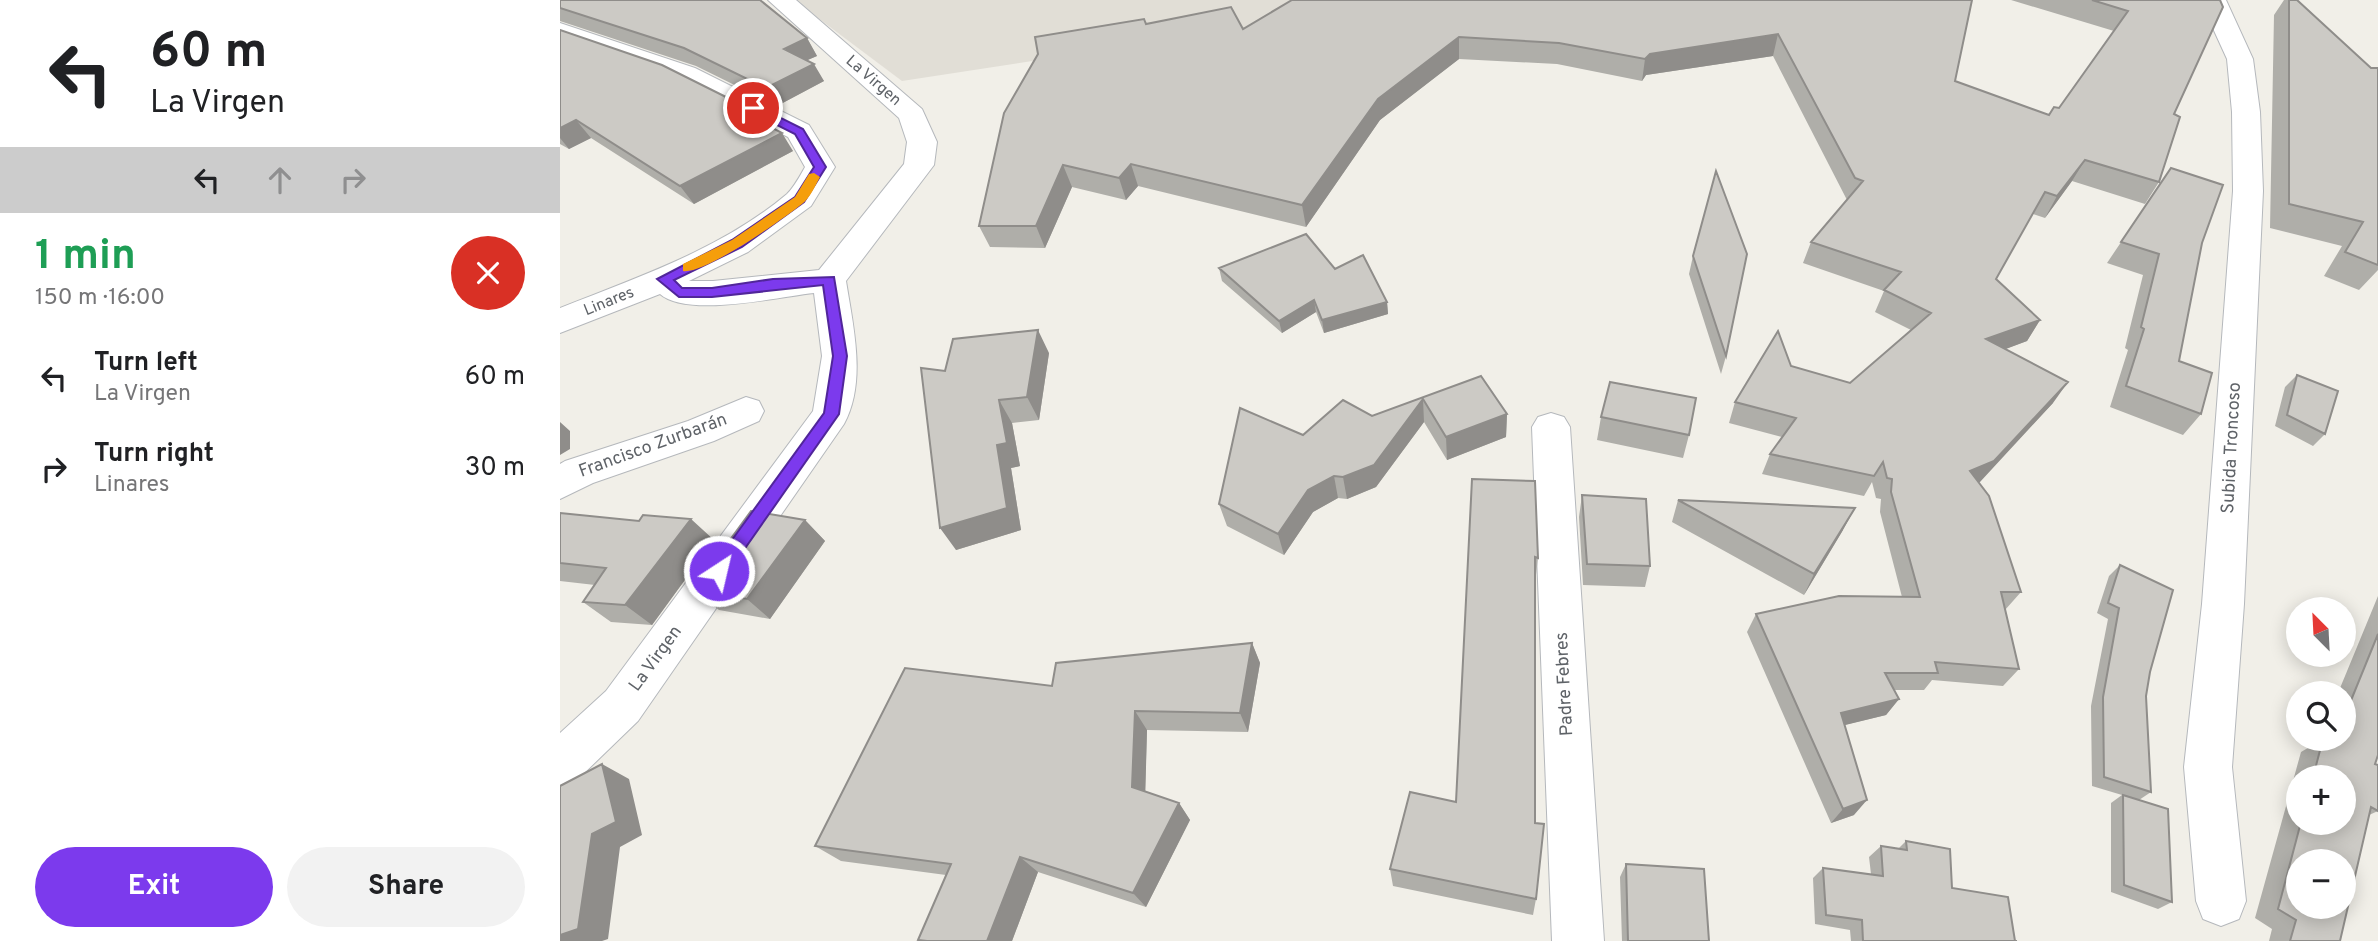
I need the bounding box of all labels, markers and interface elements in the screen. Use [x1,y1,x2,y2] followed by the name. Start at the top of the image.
[150,23,268,85] text: 60 m
[35,28,126,119] icon: left
[841,51,905,111] street label: La Virgen
[723,78,783,138] pin
[150,84,285,124] text: La Virgen
[734,89,772,127] icon: arrive
[188,161,226,199] icon: left
[261,161,299,199] icon: ahead
[334,161,372,199] icon: right
[35,231,136,284] text: 1 min
[451,236,525,310] button: close
[581,283,637,321] street label: Linares
[35,284,165,313] text: 150 m · 16:00
[94,347,198,380] text: Turn left
[35,359,73,397] icon: left
[465,361,525,394] text: 60 m
[94,380,191,409] text: La Virgen
[2217,382,2247,514] street label: Subida Troncoso
[576,408,730,484] street label: Francisco Zurbarán
[94,438,214,471] text: Turn right
[35,450,73,488] icon: right
[465,452,525,485] text: 30 m
[94,471,169,500] text: Linares
[682,534,756,608] position arrow
[2286,597,2356,667] north arrow
[2286,597,2356,919] map controls
[624,622,688,696] street label: La Virgen
[1551,631,1579,737] street label: Padre Febres
[2286,681,2356,751] button: search
[2286,765,2356,835] button: +
[35,847,273,927] button: Exit
[287,847,525,927] button: Share
[2286,849,2356,919] button: −

